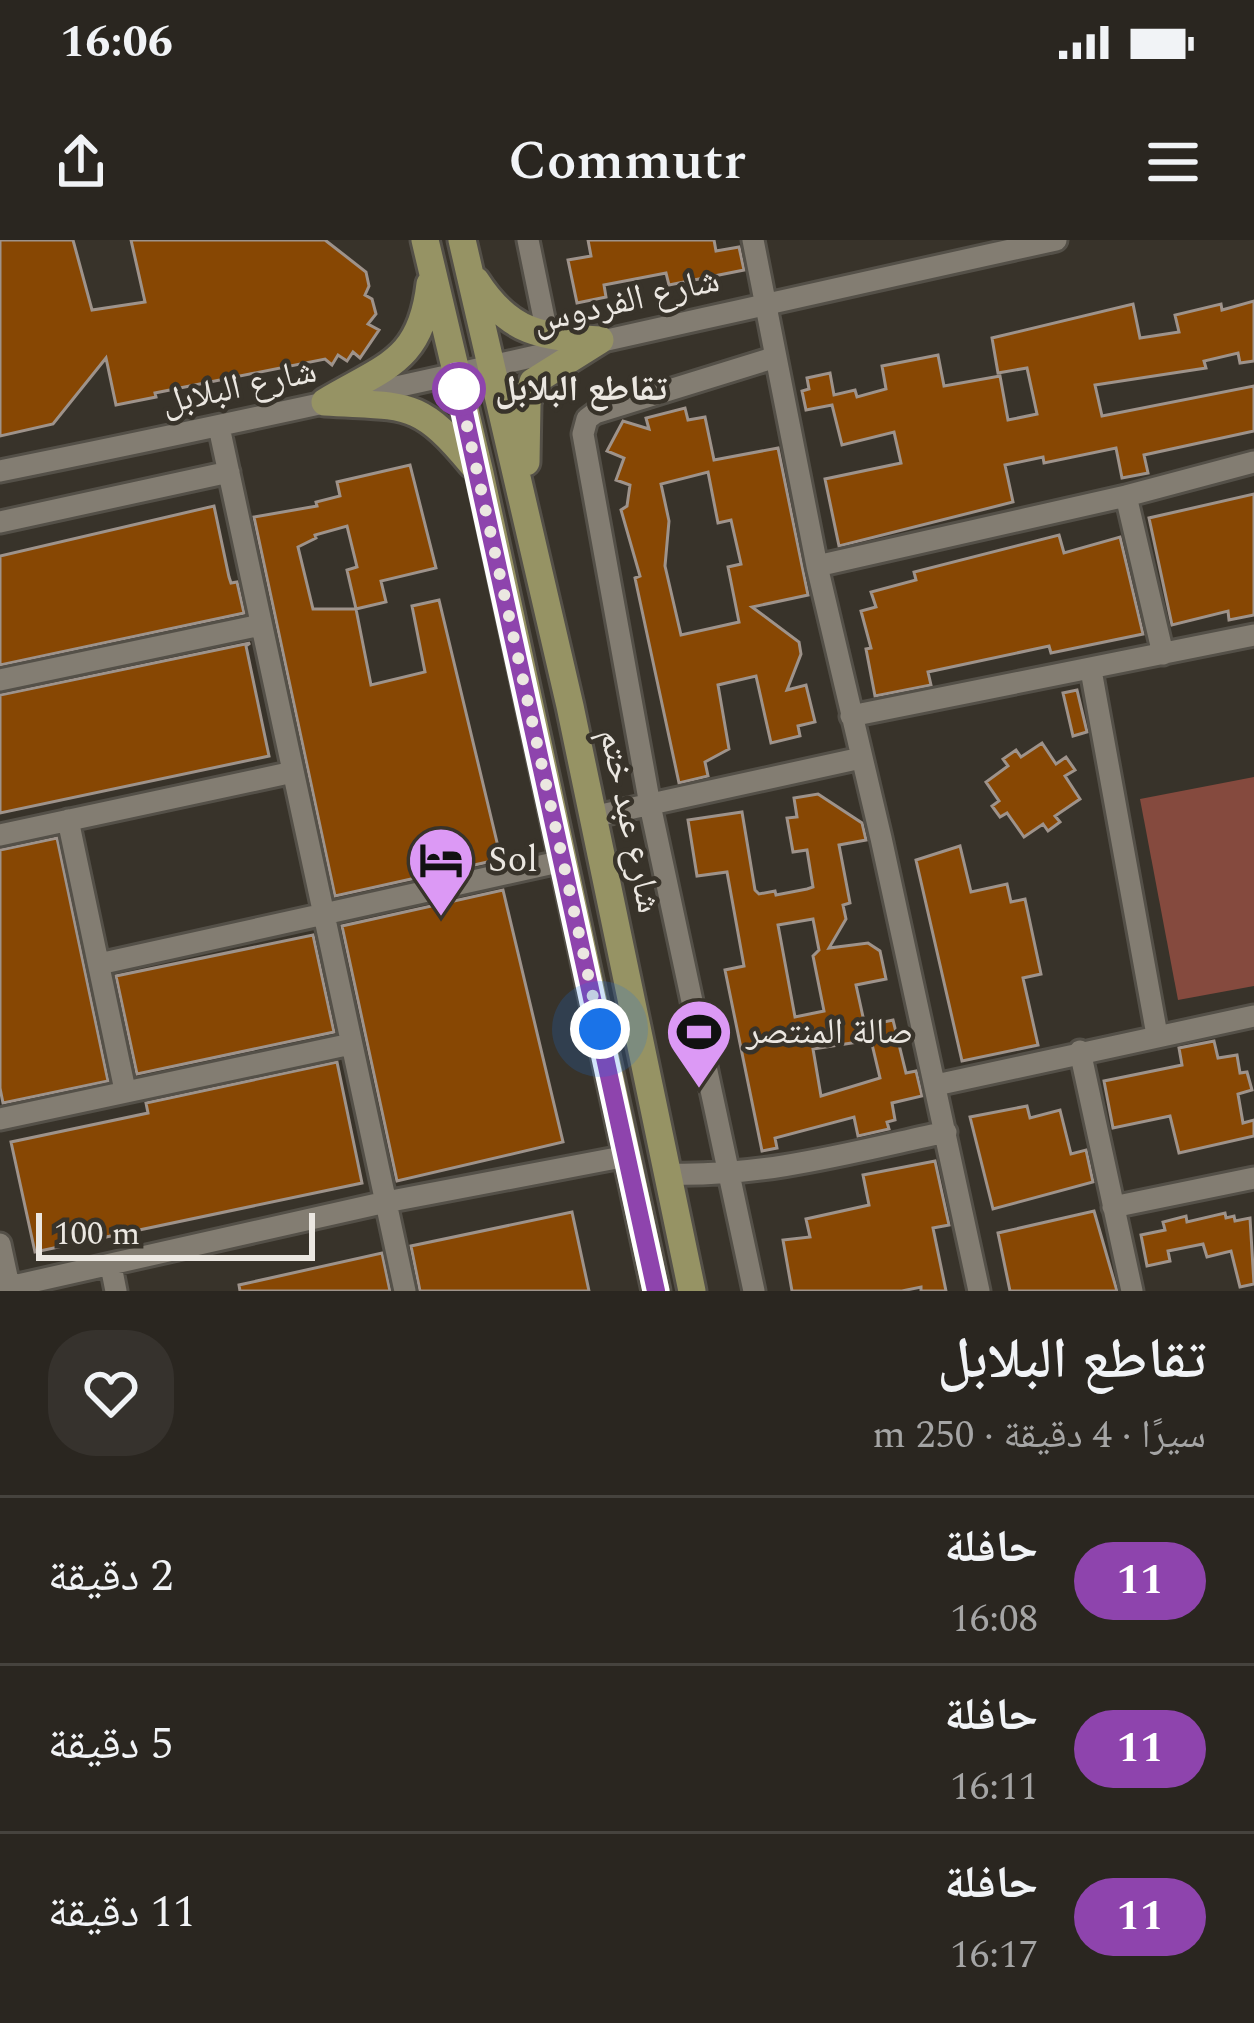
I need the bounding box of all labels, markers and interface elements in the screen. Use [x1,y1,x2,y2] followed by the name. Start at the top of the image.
[60,8,173,77] text: 16:06
[508,121,746,203] text: Commutr
[48,129,114,195] icon: share
[1140,129,1206,195] icon: menu
[527,253,725,349] street label: شارع الفردوس
[156,344,322,430] street label: شارع البلابل
[495,362,667,417] place label: تقاطع البلابل
[434,364,484,414] marker: تقاطع البلابل
[584,724,676,918] street label: شارع عبد ختم
[406,825,476,919] hotel icon: Sol
[488,833,538,888] place label: Sol
[664,997,734,1091] sports icon: صالة المنتصر
[570,999,630,1059] your location
[745,1005,913,1060] place label: صالة المنتصر
[36,1207,315,1260] scale bar
[54,1209,140,1259] text: 100 m
[937,1317,1206,1403] text: تقاطع البلابل
[48,1330,174,1456] button: heart
[872,1406,1206,1465] text: سيرًا · 4 دقيقة · 250 m
[945,1513,1038,1582] text: حافلة
[48,1542,173,1611] text: 2 دقيقة
[1116,1549,1164,1612] text: 11
[950,1590,1038,1649] text: 16:08
[945,1681,1038,1750] text: حافلة
[48,1710,173,1779] text: 5 دقيقة
[1116,1717,1164,1780] text: 11
[950,1758,1038,1817] text: 16:11
[945,1849,1038,1918] text: حافلة
[48,1878,196,1947] text: 11 دقيقة
[1116,1885,1164,1948] text: 11
[950,1926,1038,1985] text: 16:17

